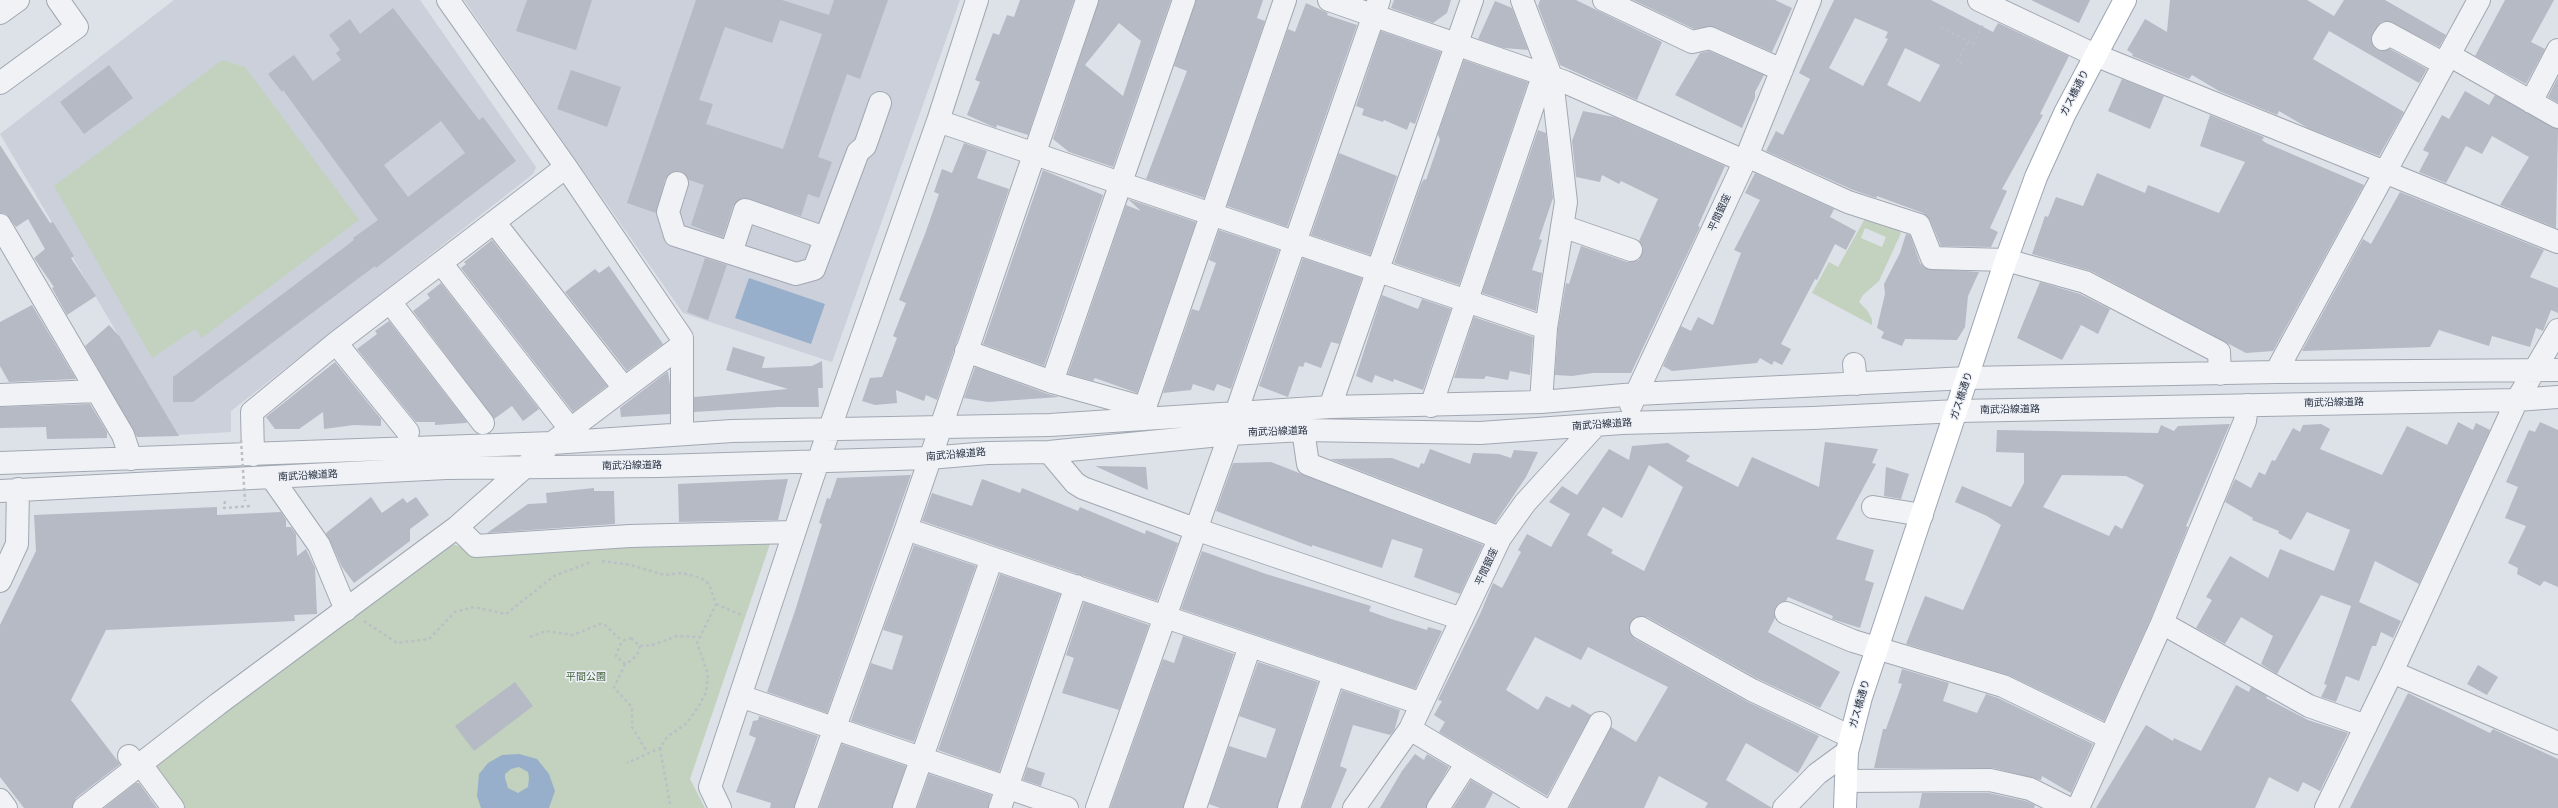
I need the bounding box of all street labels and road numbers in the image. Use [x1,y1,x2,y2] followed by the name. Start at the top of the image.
[2058,68,2092,118] street label: ガス橋通り
[1706,192,1734,234] street label: 平間銀座
[1949,370,1975,422] street label: ガス橋通り
[2304,396,2364,410] street label: 南武沿線道路
[1980,403,2040,417] street label: 南武沿線道路
[1572,417,1632,433] street label: 南武沿線道路
[1248,425,1308,439] street label: 南武沿線道路
[926,446,986,464] street label: 南武沿線道路
[602,459,662,473] street label: 南武沿線道路
[278,468,338,484] street label: 南武沿線道路
[1473,546,1501,588] street label: 平間銀座
[1847,678,1873,730] street label: ガス橋通り

